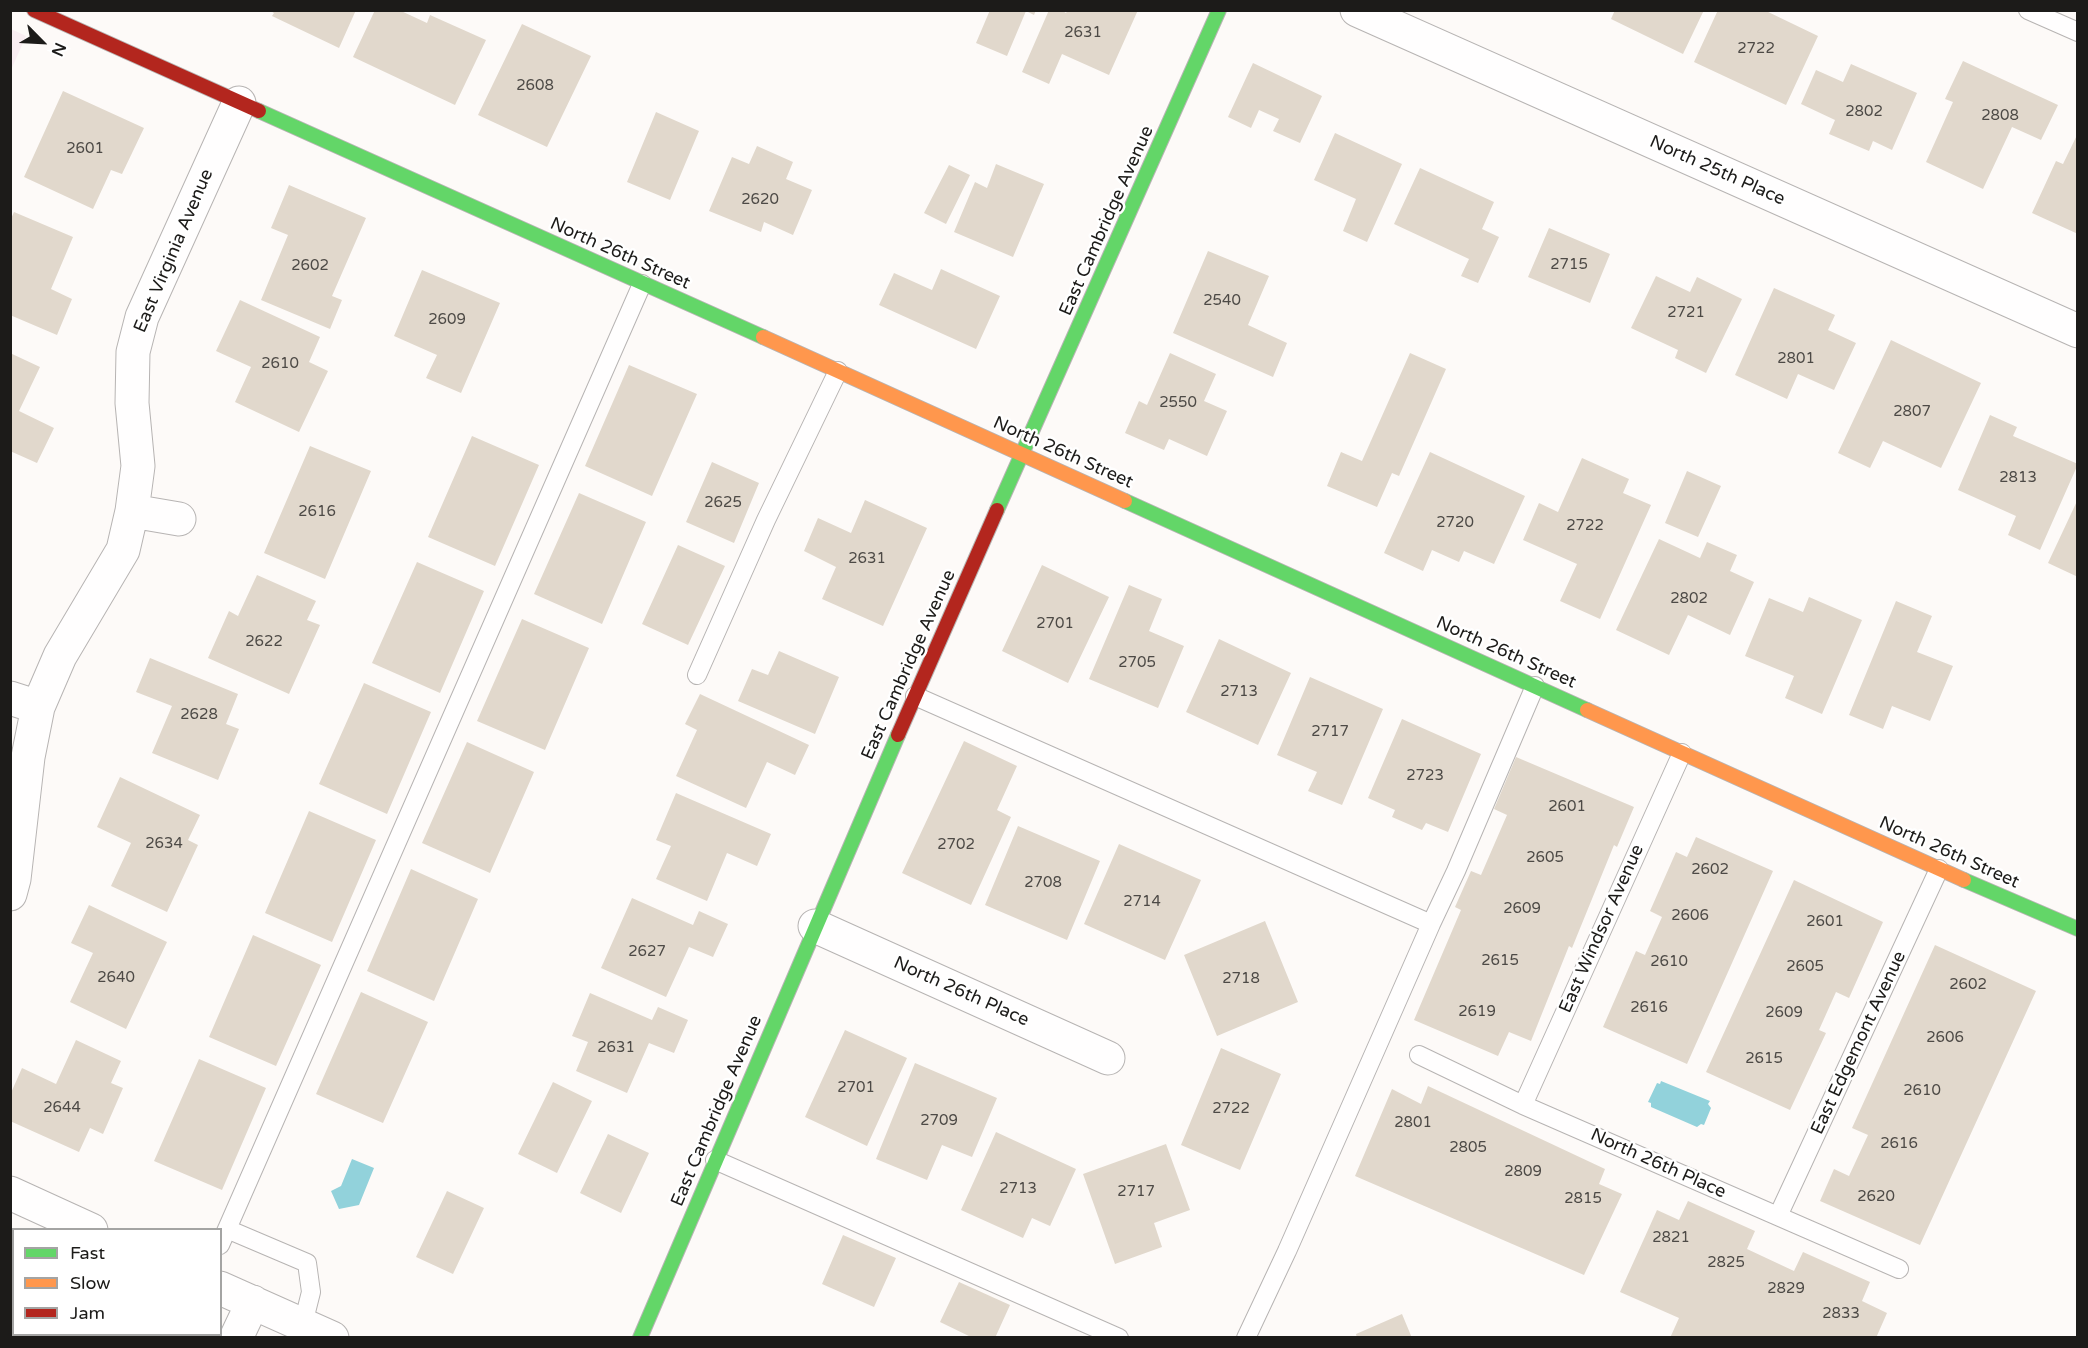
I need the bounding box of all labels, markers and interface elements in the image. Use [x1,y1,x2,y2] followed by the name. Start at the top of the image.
[12,12,72,72] north arrow
[1064,24,1102,42] house number: 2631
[47,39,70,59] text: N
[1737,40,1775,58] house number: 2722
[516,77,554,95] house number: 2608
[1845,103,1883,121] house number: 2802
[1981,107,2019,125] house number: 2808
[1055,123,1159,319] street label: East Cambridge Avenue
[1646,131,1788,211] street label: North 25th Place
[66,140,104,158] house number: 2601
[130,166,218,336] street label: East Virginia Avenue
[741,191,779,209] house number: 2620
[547,213,693,295] street label: North 26th Street
[1550,256,1588,274] house number: 2715
[291,257,329,275] house number: 2602
[1203,292,1241,310] house number: 2540
[1667,304,1705,322] house number: 2721
[428,311,466,329] house number: 2609
[1777,350,1815,368] house number: 2801
[261,355,299,373] house number: 2610
[1159,394,1197,412] house number: 2550
[1893,403,1931,421] house number: 2807
[990,412,1136,494] street label: North 26th Street
[1999,469,2037,487] house number: 2813
[704,494,742,512] house number: 2625
[298,503,336,521] house number: 2616
[1436,514,1474,532] house number: 2720
[1566,517,1604,535] house number: 2722
[848,550,886,568] house number: 2631
[857,567,961,763] street label: East Cambridge Avenue
[1670,590,1708,608] house number: 2802
[1433,612,1579,694] street label: North 26th Street
[1036,615,1074,633] house number: 2701
[245,633,283,651] house number: 2622
[1118,654,1156,672] house number: 2705
[1220,683,1258,701] house number: 2713
[180,706,218,724] house number: 2628
[1311,723,1349,741] house number: 2717
[1406,767,1444,785] house number: 2723
[1548,798,1586,816] house number: 2601
[1876,812,2022,894] street label: North 26th Street
[145,835,183,853] house number: 2634
[937,836,975,854] house number: 2702
[1555,841,1649,1017] street label: East Windsor Avenue
[1526,849,1564,867] house number: 2605
[1691,861,1729,879] house number: 2602
[1024,874,1062,892] house number: 2708
[1123,893,1161,911] house number: 2714
[1503,900,1541,918] house number: 2609
[1671,907,1709,925] house number: 2606
[1806,913,1844,931] house number: 2601
[628,943,666,961] house number: 2627
[1807,948,1911,1138] street label: East Edgemont Avenue
[890,952,1032,1032] street label: North 26th Place
[1481,952,1519,970] house number: 2615
[1650,953,1688,971] house number: 2610
[1786,958,1824,976] house number: 2605
[97,969,135,987] house number: 2640
[1222,970,1260,988] house number: 2718
[1949,976,1987,994] house number: 2602
[1630,999,1668,1017] house number: 2616
[1458,1003,1496,1021] house number: 2619
[1765,1004,1803,1022] house number: 2609
[667,1012,767,1210] street label: East Cambridge Avenue
[1926,1029,1964,1047] house number: 2606
[597,1039,635,1057] house number: 2631
[1745,1050,1783,1068] house number: 2615
[837,1079,875,1097] house number: 2701
[1903,1082,1941,1100] house number: 2610
[43,1099,81,1117] house number: 2644
[1212,1100,1250,1118] house number: 2722
[920,1112,958,1130] house number: 2709
[1394,1114,1432,1132] house number: 2801
[1587,1124,1729,1204] street label: North 26th Place
[1880,1135,1918,1153] house number: 2616
[1449,1139,1487,1157] house number: 2805
[1504,1163,1542,1181] house number: 2809
[999,1180,1037,1198] house number: 2713
[1117,1183,1155,1201] house number: 2717
[1857,1188,1895,1206] house number: 2620
[1564,1190,1602,1208] house number: 2815
[12,1228,222,1336] legend
[1652,1229,1690,1247] house number: 2821
[70,1242,105,1264] text: Fast
[1707,1254,1745,1272] house number: 2825
[70,1272,111,1294] text: Slow
[1767,1280,1805,1298] house number: 2829
[70,1302,105,1324] text: Jam
[1822,1305,1860,1323] house number: 2833

